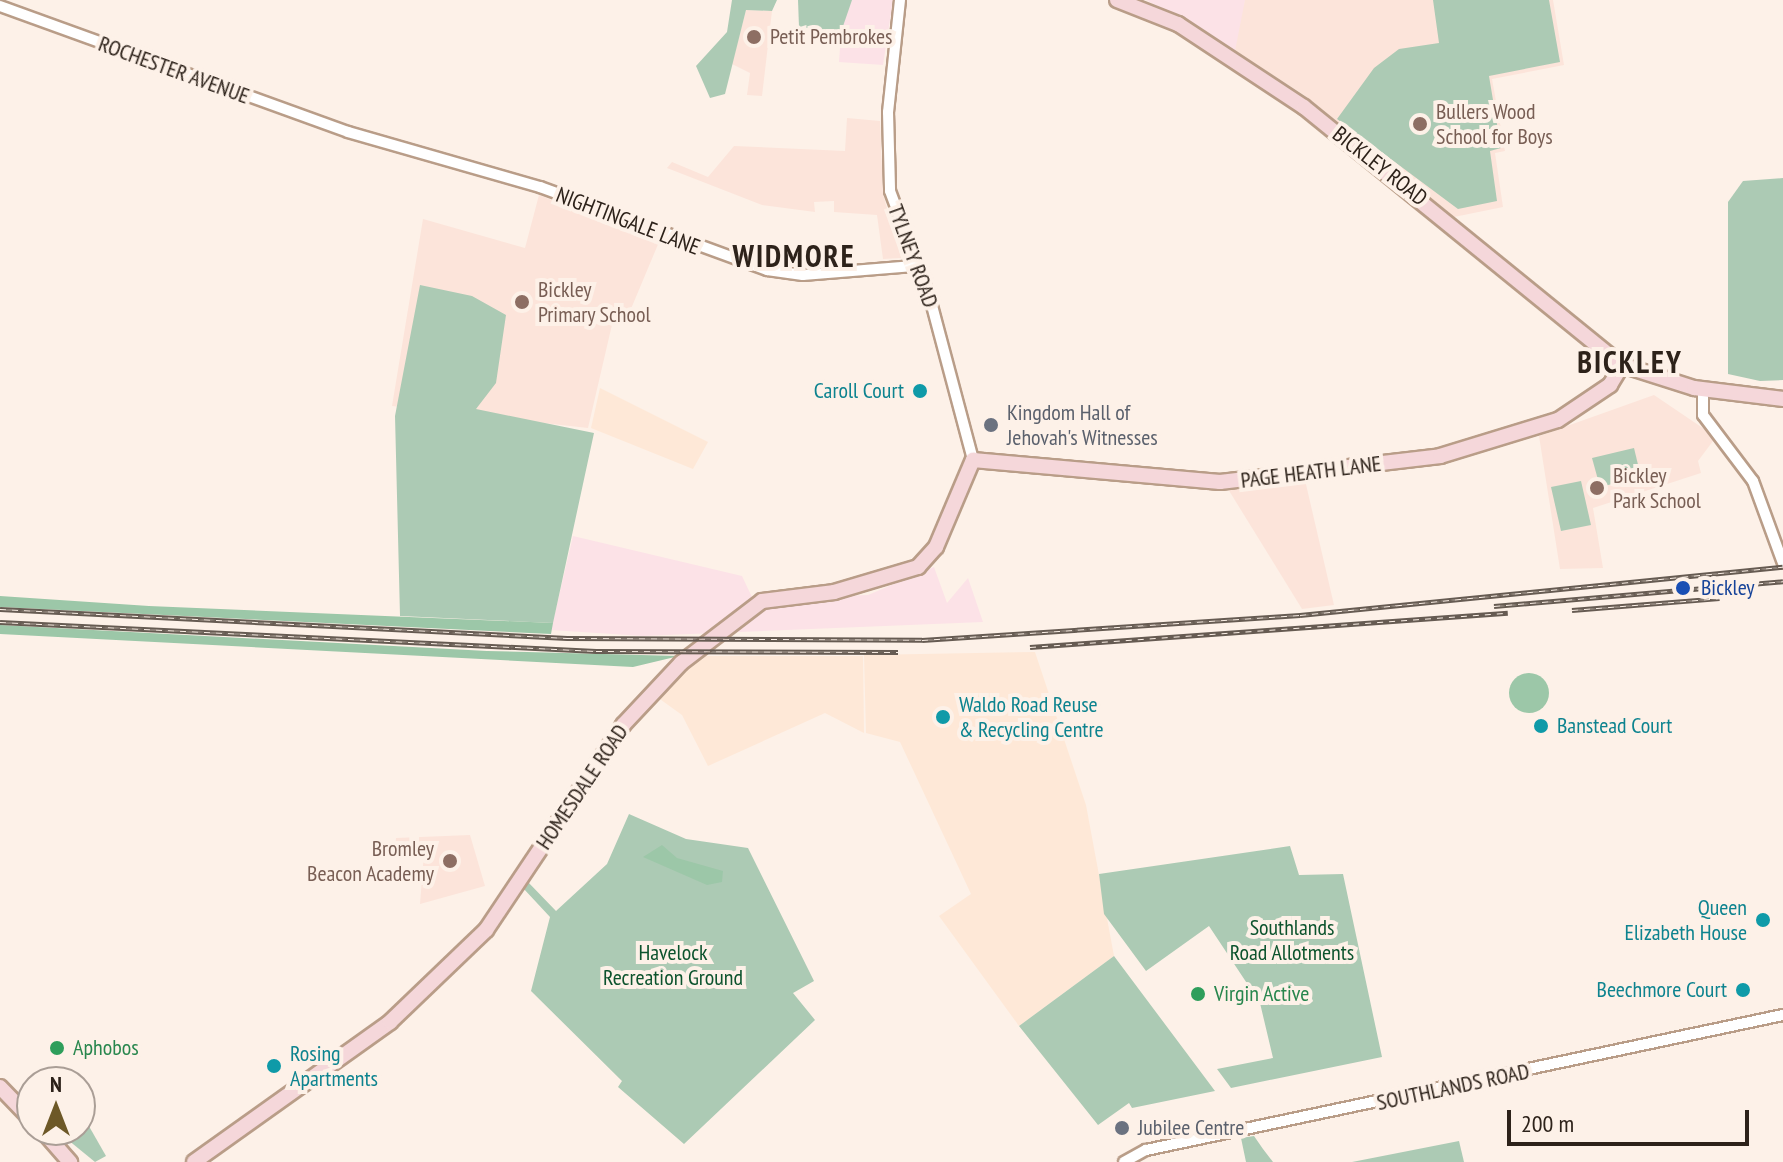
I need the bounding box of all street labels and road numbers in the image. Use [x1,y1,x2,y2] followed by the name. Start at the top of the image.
[95,30,253,110] street label: ROCHESTER AVENUE
[1327,121,1433,211] street label: BICKLEY ROAD
[552,181,704,261] street label: NIGHTINGALE LANE
[882,201,944,311] street label: TYLNEY ROAD
[1239,450,1383,494] street label: PAGE HEATH LANE
[531,720,633,854] street label: HOMESDALE ROAD
[1374,1058,1532,1116] street label: SOUTHLANDS ROAD

